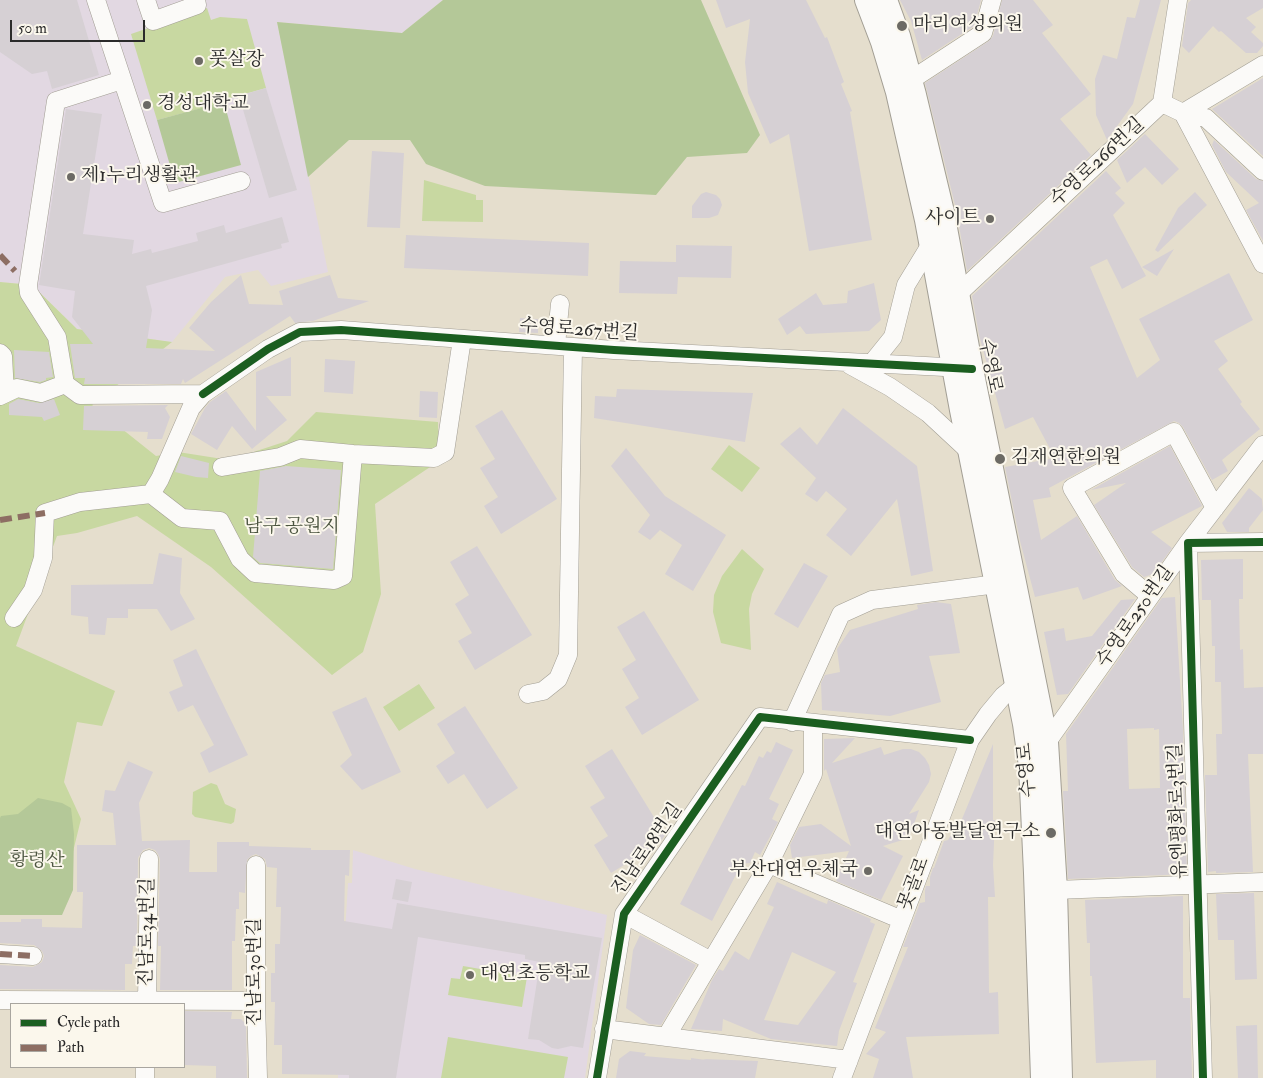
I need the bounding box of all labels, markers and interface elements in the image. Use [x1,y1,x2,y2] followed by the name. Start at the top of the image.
[12,10,148,42] scale bar
[913,15,1023,37] place label: 마리여성의원
[18,19,47,38] text: 50 m
[895,19,909,33] marker: 마리여성의원
[209,50,264,72] place label: 풋살장
[193,55,205,67] marker: 풋살장
[157,94,249,116] place label: 경성대학교
[141,99,153,111] marker: 경성대학교
[1046,114,1150,212] street label: 수영로266번길
[81,166,198,188] place label: 제1누리생활관
[65,171,77,183] marker: 제1누리생활관
[925,208,980,230] place label: 사이트
[984,213,996,225] marker: 사이트
[519,315,639,347] street label: 수영로267번길
[973,337,1005,395] street label: 수영로
[1011,448,1121,470] place label: 김재연한의원
[993,452,1007,466] marker: 김재연한의원
[244,517,340,539] park label: 남구 공원지
[1092,562,1180,672] street label: 수영로250번길
[1014,742,1042,798] street label: 수영로
[1165,743,1193,879] street label: 유엔평화로3번길
[608,799,688,901] street label: 진남로18번길
[875,822,1040,844] place label: 대연아동발달연구소
[1044,826,1058,840] marker: 대연아동발달연구소
[9,851,65,873] park label: 황령산
[894,854,936,914] street label: 못골로
[730,860,858,882] place label: 부산대연우체국
[862,865,874,877] marker: 부산대연우체국
[136,877,160,987] street label: 진남로34번길
[245,918,267,1026] street label: 진남로30번길
[480,964,590,986] place label: 대연초등학교
[464,969,476,981] marker: 대연초등학교
[10,1003,185,1068] legend
[57,1013,120,1032] text: Cycle path
[57,1038,84,1057] text: Path

